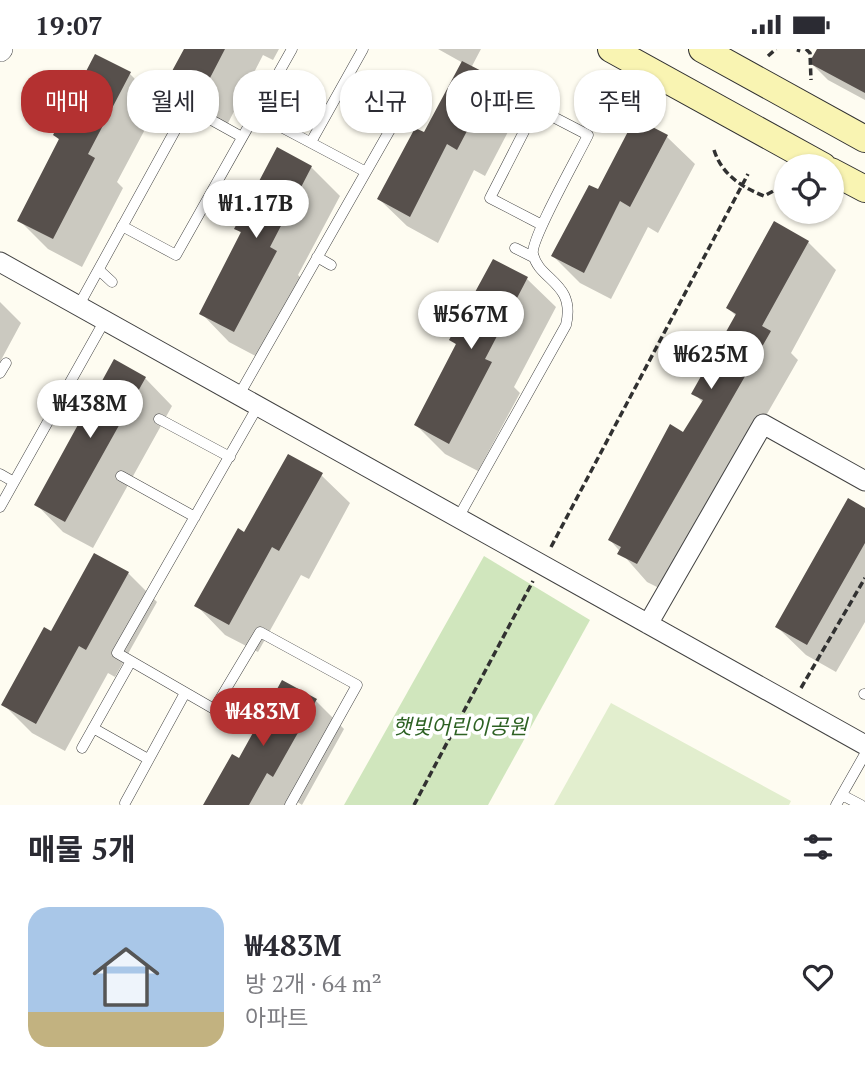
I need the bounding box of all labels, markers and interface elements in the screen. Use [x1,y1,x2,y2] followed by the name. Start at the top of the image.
[35,8,103,42] text: 19:07
[21,70,113,133] chip: 매매
[127,70,219,133] chip: 월세
[233,70,326,133] chip: 필터
[340,70,432,133] chip: 신규
[446,70,560,133] chip: 아파트
[574,70,666,133] chip: 주택
[774,154,844,224] map controls
[774,154,844,224] button: locate
[199,181,313,240] pin: ₩1.17B
[219,187,293,218] text: ₩1.17B
[422,292,520,351] pin: ₩567M
[434,298,508,329] text: ₩567M
[662,331,760,391] pin: ₩625M
[674,338,748,369] text: ₩625M
[41,381,139,440] pin: ₩438M
[53,387,127,418] text: ₩438M
[214,689,312,748] pin: ₩483M
[226,695,300,726] text: ₩483M
[392,712,529,740] park label: 햇빛어린이공원
[799,828,837,866] icon: filters
[28,829,136,869] text: 매물 5개
[245,925,341,965] text: ₩483M
[84,935,168,1019] icon: home
[799,958,837,996] icon: heart
[245,968,382,999] text: 방 2개 · 64 m²
[245,1002,308,1033] text: 아파트

